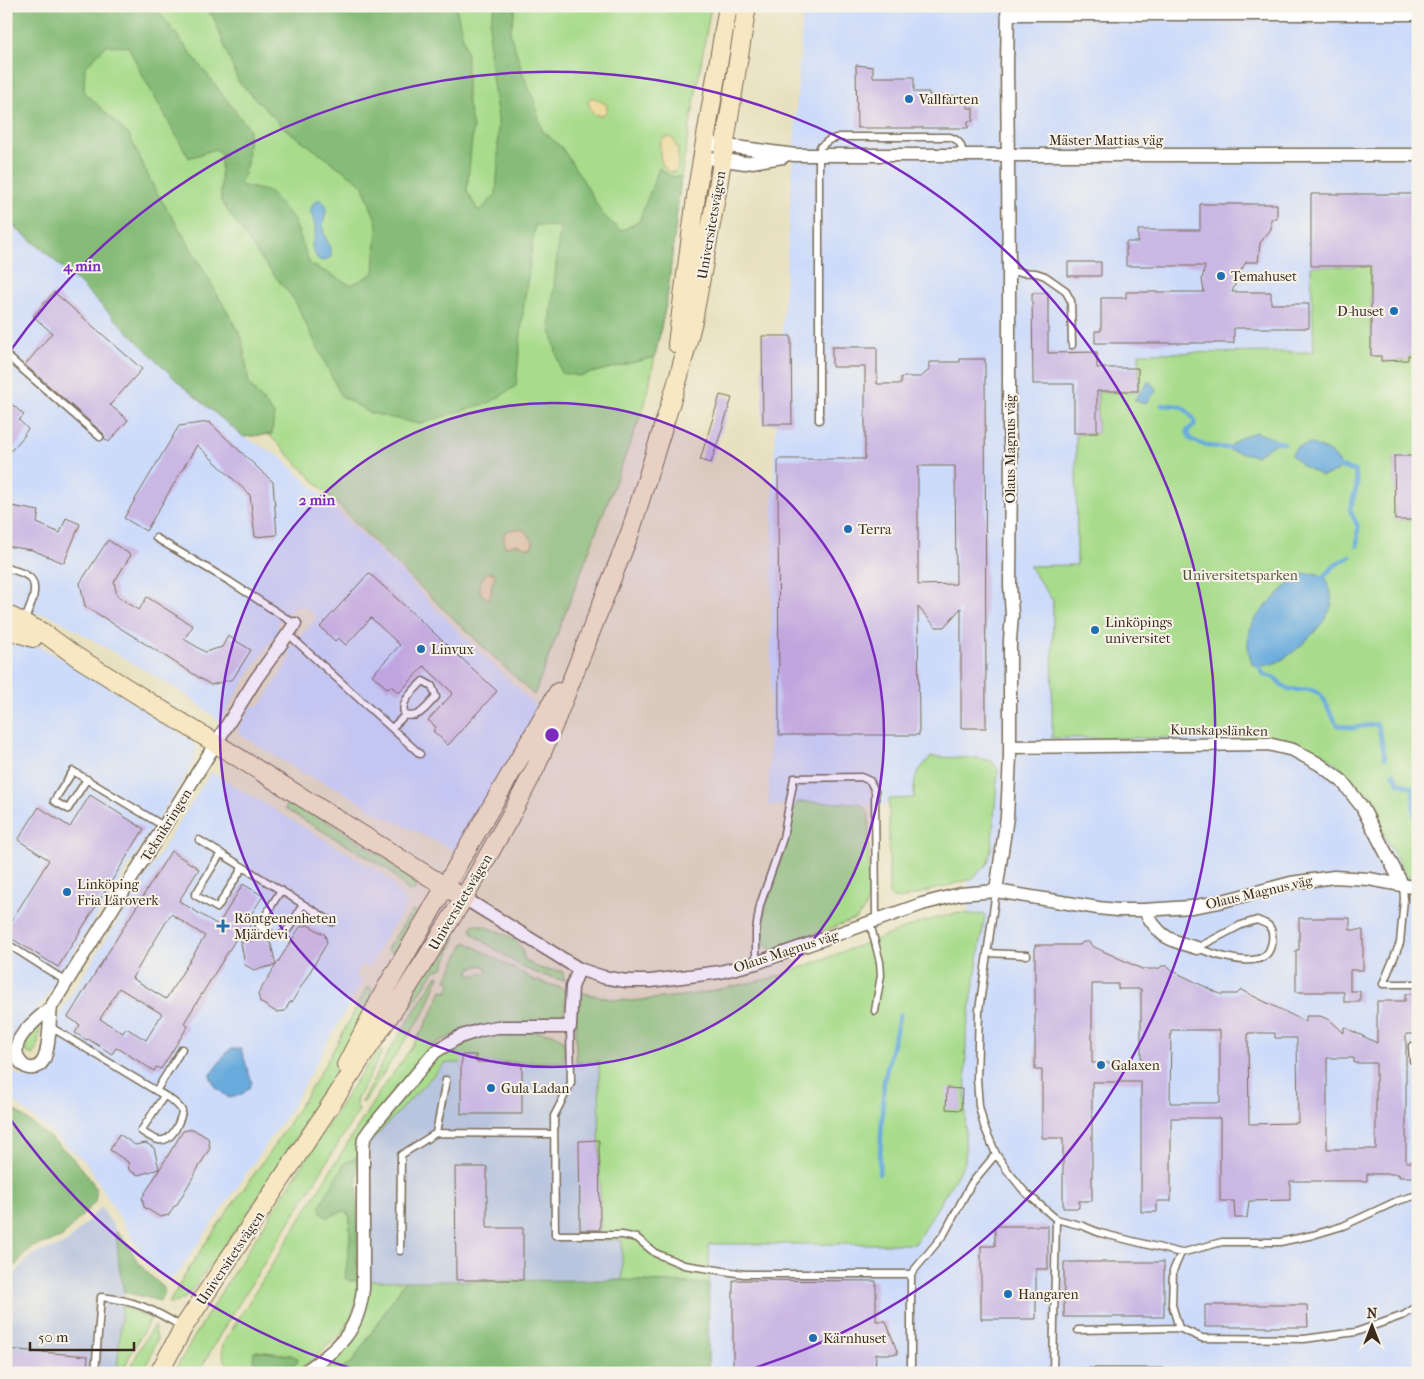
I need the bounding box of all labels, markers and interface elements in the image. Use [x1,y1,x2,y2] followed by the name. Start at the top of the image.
[918,91,979,108] place label: Vallfarten
[903,93,915,105] marker: Vallfarten
[1049,132,1164,149] street label: Mäster Mattias väg
[694,170,729,281] street label: Universitetsvägen
[62,257,101,275] text: 4 min
[1231,268,1297,285] place label: Temahuset
[1215,270,1227,282] marker: Temahuset
[1337,303,1384,320] place label: D-huset
[1388,305,1400,317] marker: D-huset
[1002,394,1019,504] street label: Olaus Magnus väg
[299,491,336,509] text: 2 min
[858,521,892,538] place label: Terra
[842,523,854,535] marker: Terra
[1182,567,1298,584] park label: Universitetsparken
[1104,614,1172,647] place label: Linköpings universitet
[1089,624,1101,636] marker: Linköpings universitet
[431,641,474,658] place label: Linvux
[415,643,427,655] marker: Linvux
[1170,721,1268,740] street label: Kunskapslänken
[543,726,561,744] centre of rings
[137,786,196,865] street label: Teknikringen
[425,851,496,954] street label: Universitetsvägen
[1204,872,1315,913] street label: Olaus Magnus väg
[77,876,159,909] place label: Linköping Fria Läroverk
[61,886,73,898] marker: Linköping Fria Läroverk
[234,910,336,943] place label: Röntgenenheten Mjärdevi
[216,919,230,933] marker: Röntgenenheten Mjärdevi
[732,926,841,976] street label: Olaus Magnus väg
[1111,1057,1160,1074] place label: Galaxen
[1095,1059,1107,1071] marker: Galaxen
[501,1080,569,1097] place label: Gula Ladan
[485,1082,497,1094] marker: Gula Ladan
[193,1208,268,1309] street label: Universitetsvägen
[1018,1286,1079,1303] place label: Hangaren
[1002,1288,1014,1300] marker: Hangaren
[1346,1302,1396,1352] north arrow
[1367,1305,1378,1322] text: N
[30,1319,134,1351] scale bar
[38,1328,69,1346] text: 50 m
[823,1330,887,1347] place label: Kärnhuset
[807,1332,819,1344] marker: Kärnhuset

